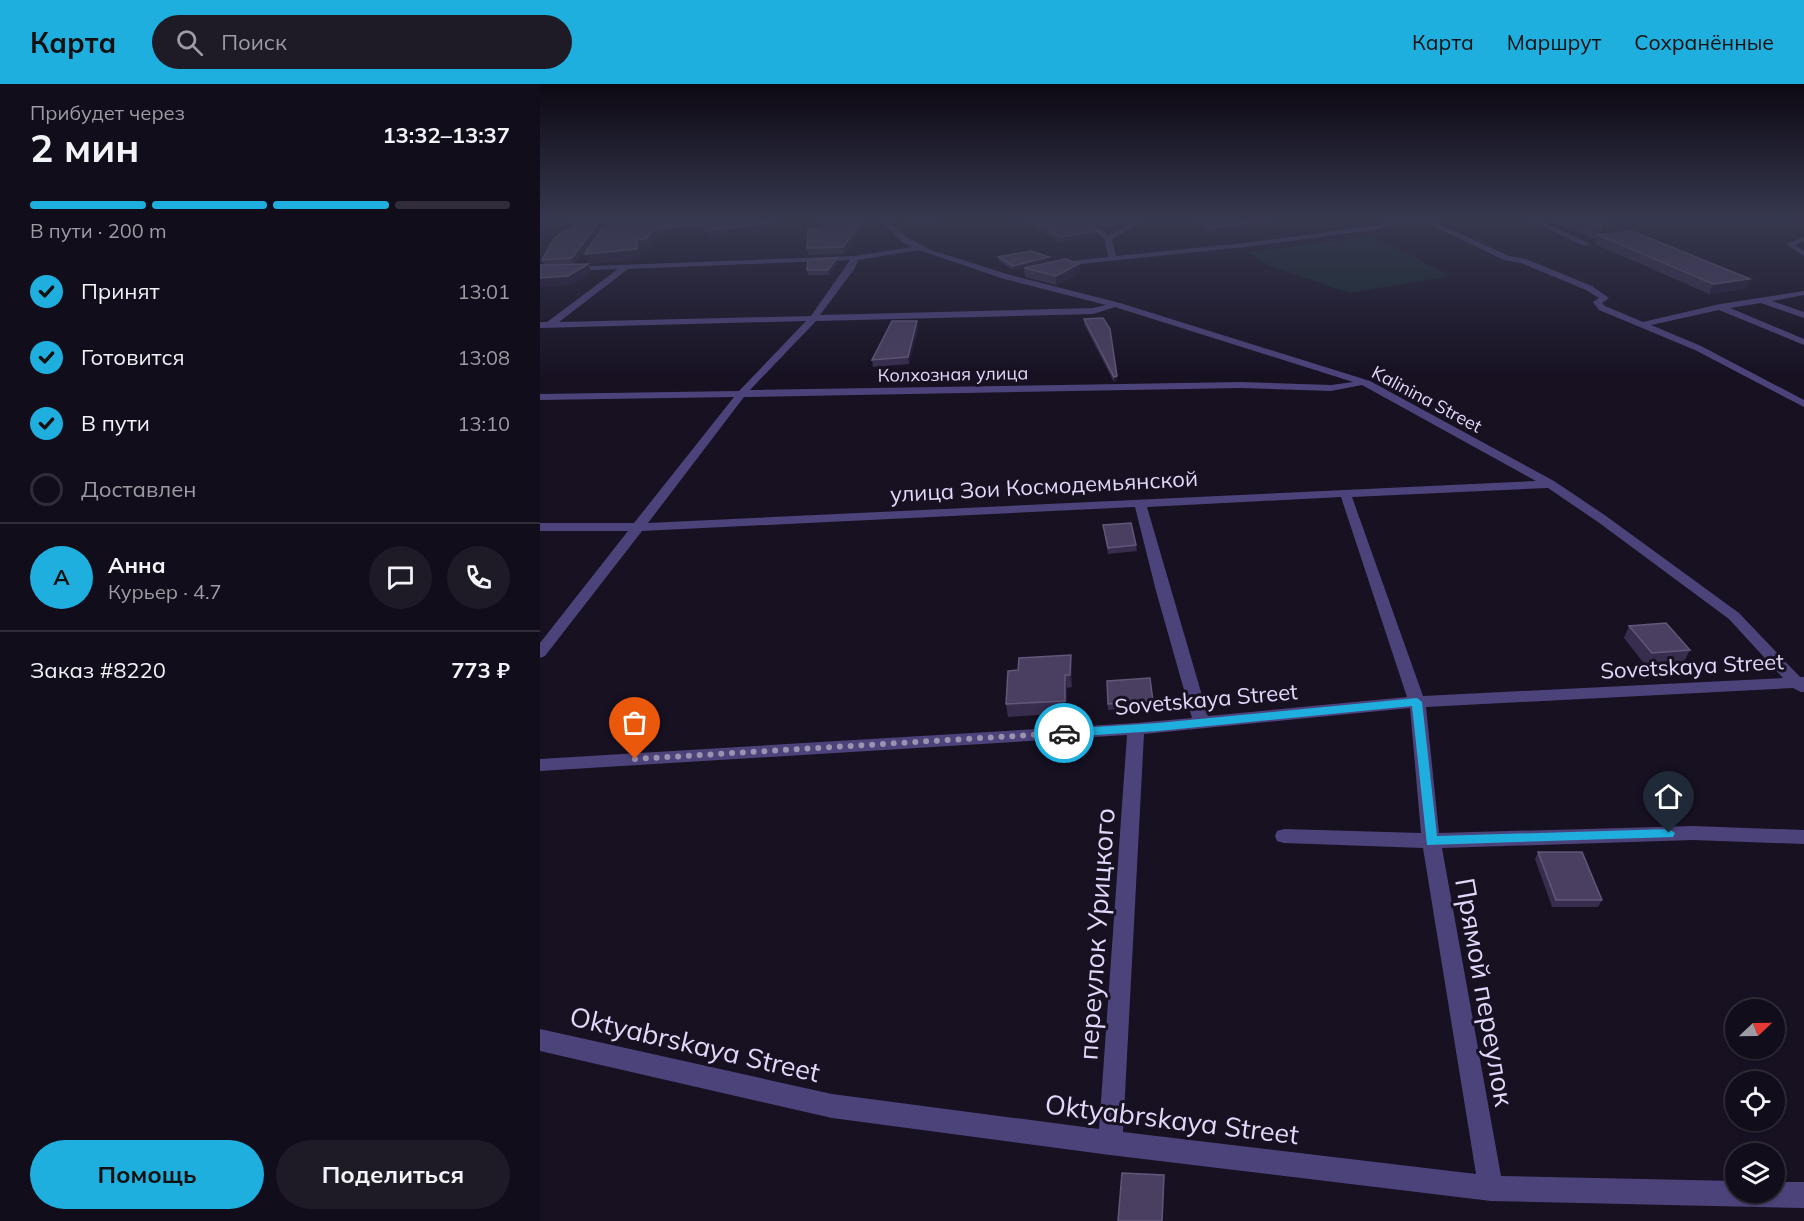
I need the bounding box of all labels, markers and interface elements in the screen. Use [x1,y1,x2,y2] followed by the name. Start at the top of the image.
[152,15,572,69] search box
[30,25,116,60] text: Карта
[173,26,206,59] icon: search
[221,28,287,56] text: Поиск
[1412,29,1474,55] text: Карта
[1507,29,1601,55] text: Маршрут
[1634,29,1774,55] text: Сохранённые
[30,100,185,125] text: Прибудет через
[382,121,510,149] text: 13:32–13:37
[30,123,139,172] text: 2 мин
[30,218,166,243] text: В пути · 200 m
[30,275,63,308] icon: check
[81,277,160,305] text: Принят
[457,279,510,304] text: 13:01
[30,341,63,374] icon: check
[81,343,185,371] text: Готовится
[457,345,510,370] text: 13:08
[1368,360,1486,438] street label: Kalinina Street
[878,361,1028,387] street label: Колхозная улица
[30,407,63,440] icon: check
[81,409,150,437] text: В пути
[457,411,510,436] text: 13:10
[889,464,1199,508] street label: улица Зои Космодемьянской
[81,475,197,503] text: Доставлен
[369,546,432,609] button: chat
[447,546,510,609] button: phone
[108,551,166,579] text: Анна
[53,563,70,591] text: А
[108,579,222,604] text: Курьер · 4.7
[1600,647,1785,685] street label: Sovetskaya Street
[30,656,166,684] text: Заказ #8220
[451,656,510,684] text: 773 ₽
[1113,677,1299,721] street label: Sovetskaya Street
[609,697,660,759] pin
[1034,703,1094,763] courier
[618,706,651,739] icon: bag
[1048,717,1081,750] icon: car
[1643,771,1694,833] pin
[1652,780,1685,813] icon: home
[1070,807,1122,1061] street label: переулок Урицкого
[1448,875,1522,1109] street label: Прямой переулок
[567,999,823,1089] street label: Oktyabrskaya Street
[1725,999,1785,1059] north arrow
[1725,999,1785,1203] map controls
[1725,1071,1785,1131] button: locate
[1043,1087,1301,1151] street label: Oktyabrskaya Street
[30,1140,264,1209] button: Помощь
[276,1140,510,1209] button: Поделиться
[1725,1143,1785,1203] button: layers

